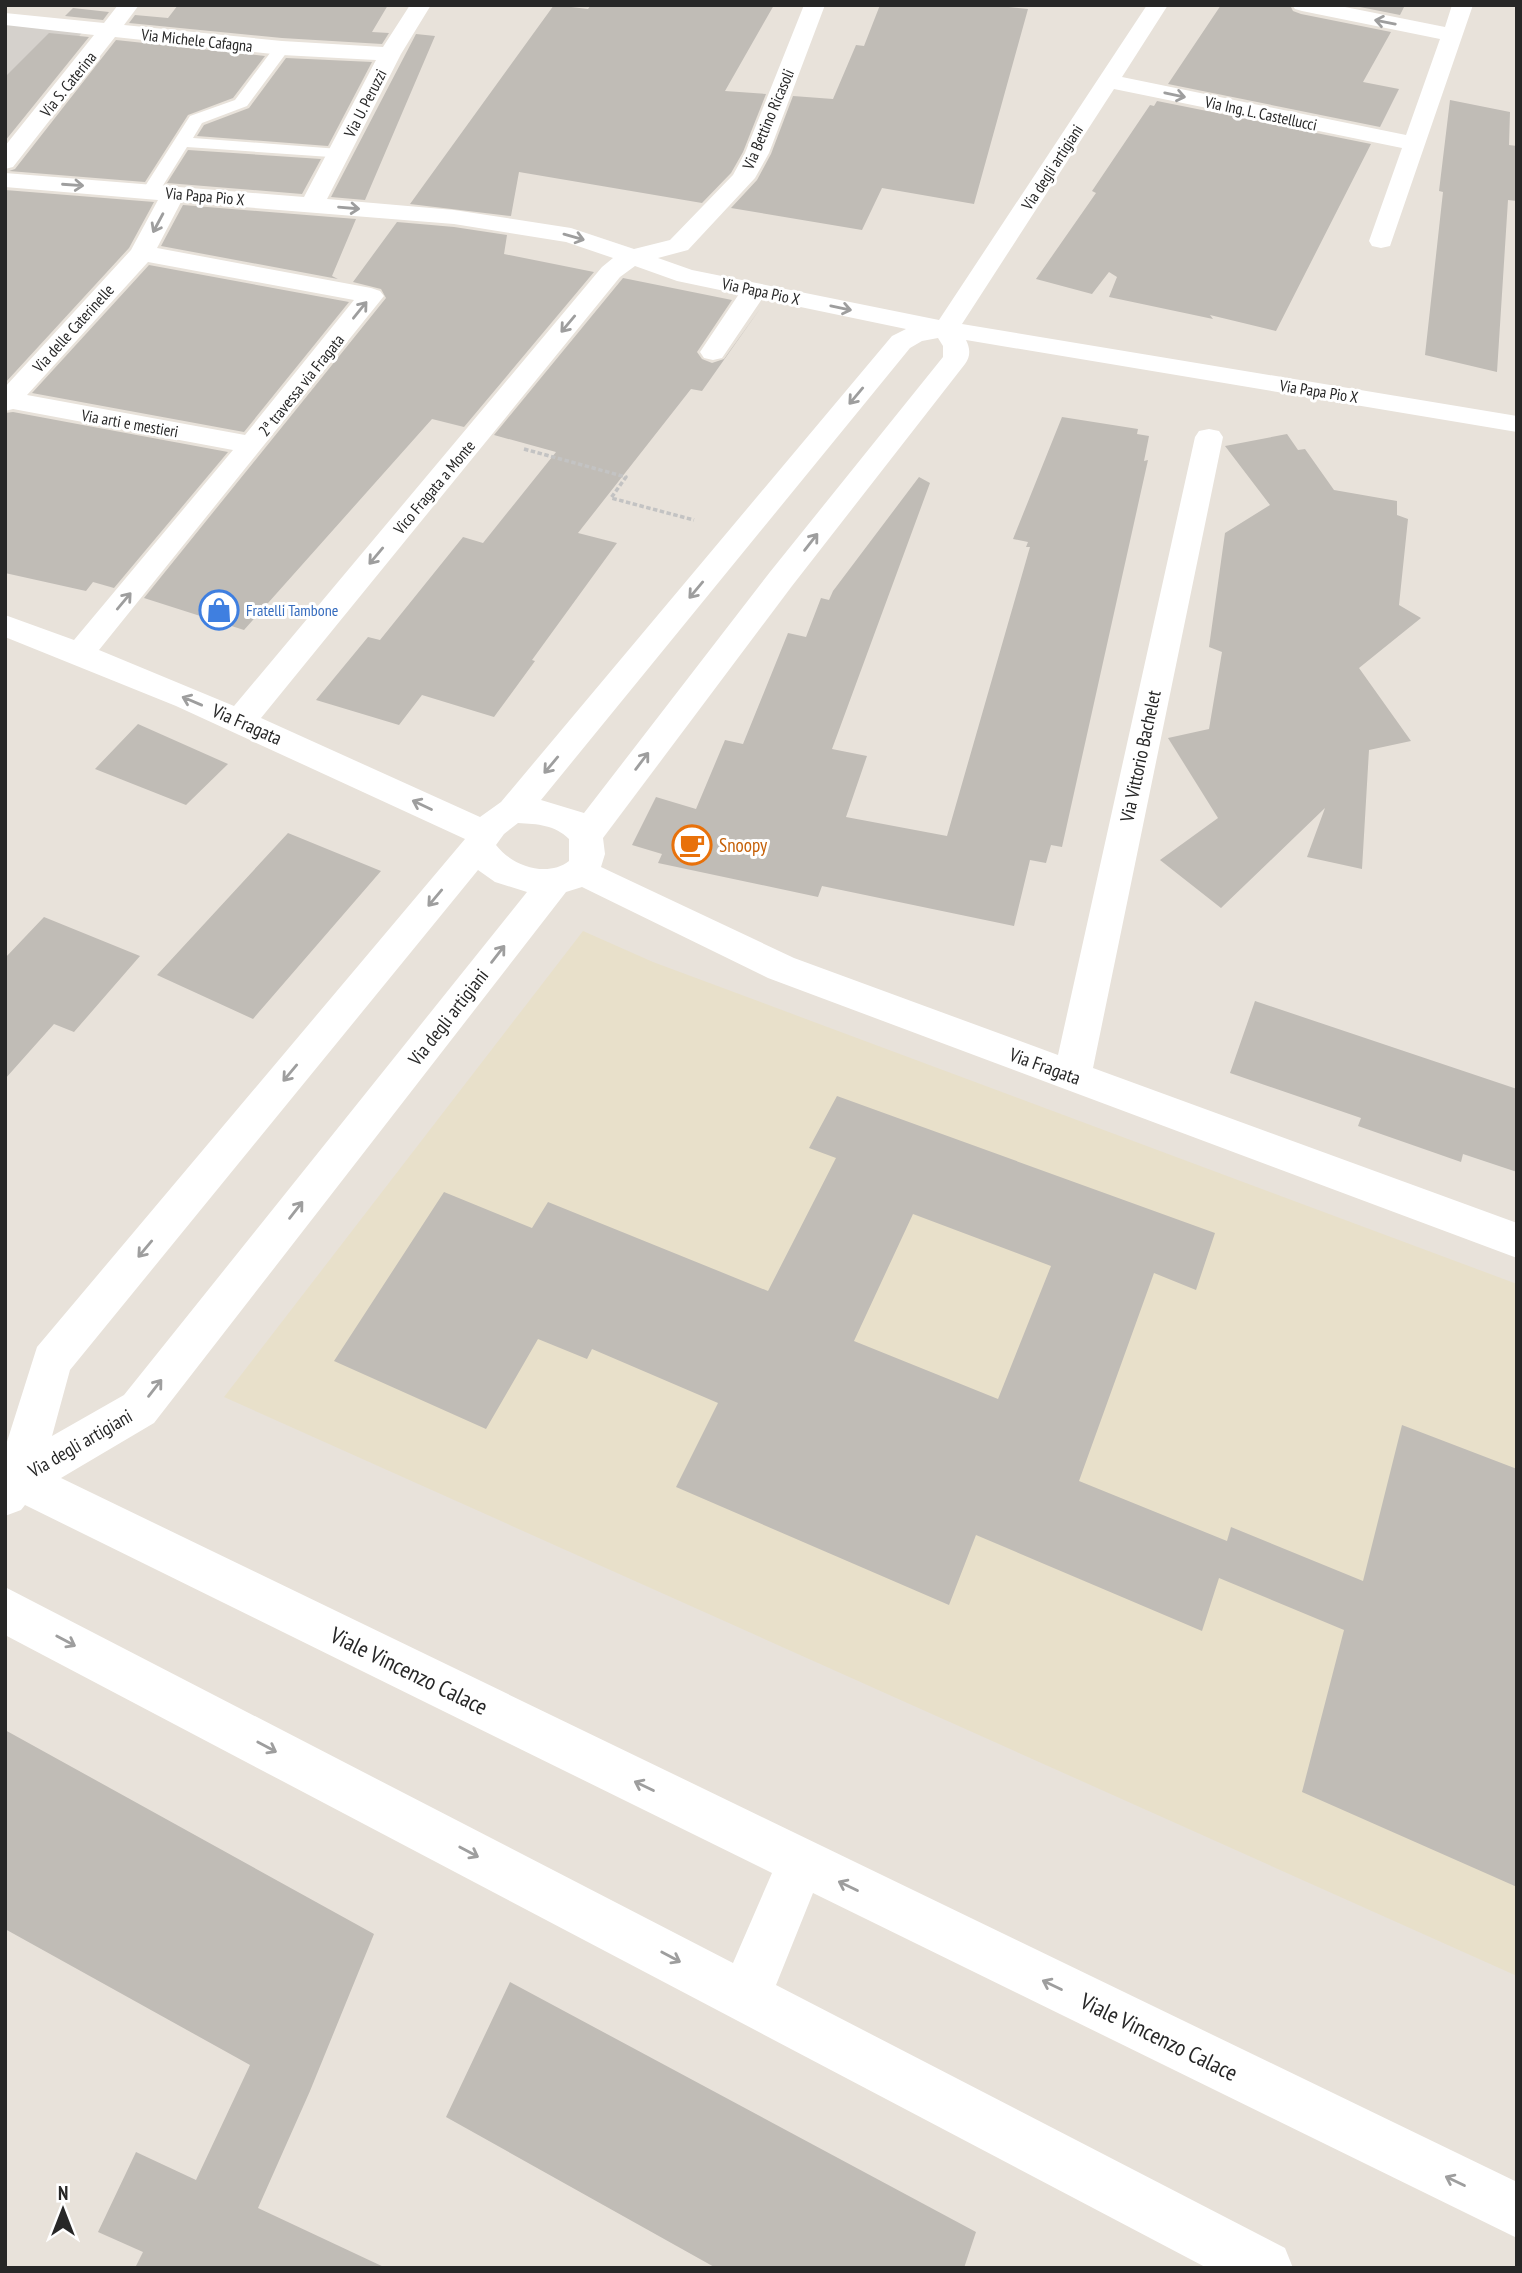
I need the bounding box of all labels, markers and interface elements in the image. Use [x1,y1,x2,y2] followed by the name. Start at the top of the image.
[1374,14,1397,28] one-way arrow
[139,24,254,56] street label: Via Michele Cafagna
[35,47,100,122] street label: Via S. Caterina
[339,66,391,141] street label: Via U. Peruzzi
[737,66,798,173] street label: Via Bettino Ricasoli
[1163,89,1186,102] one-way arrow
[1202,91,1319,135] street label: Via Ing. L. Castellucci
[1016,120,1087,214] street label: Via degli artigiani
[62,179,84,192] one-way arrow
[164,182,245,209] street label: Via Papa Pio X
[337,201,360,214] one-way arrow
[150,212,164,233] one-way arrow
[563,232,585,245] one-way arrow
[719,273,802,309] street label: Via Papa Pio X
[28,280,118,377] street label: Via delle Caterinelle
[829,301,852,315] one-way arrow
[352,302,368,320] one-way arrow
[560,315,576,333] one-way arrow
[254,330,348,440] street label: 2ª travessa via Fragata
[1277,375,1360,407] street label: Via Papa Pio X
[848,386,864,404] one-way arrow
[79,404,180,441] street label: Via arti e mestieri
[388,436,479,539] street label: Vico Fragata a Monte
[803,533,818,551] one-way arrow
[368,547,384,565] one-way arrow
[688,581,704,599] one-way arrow
[198,589,240,631] shop icon: Fratelli Tambone
[116,592,131,610] one-way arrow
[246,600,338,620] place label: Fratelli Tambone
[1114,687,1166,825] street label: Via Vittorio Bachelet
[182,693,204,706] one-way arrow
[207,698,286,750] street label: Via Fragata
[635,752,650,771] one-way arrow
[543,756,558,774] one-way arrow
[412,797,433,811] one-way arrow
[671,824,713,866] cafe icon: Snoopy
[719,833,768,857] place label: Snoopy
[427,889,443,907] one-way arrow
[490,945,505,964] one-way arrow
[402,964,493,1071] street label: Via degli artigiani
[1005,1042,1084,1090] street label: Via Fragata
[282,1064,298,1082] one-way arrow
[288,1201,304,1219] one-way arrow
[137,1239,153,1257] one-way arrow
[147,1380,163,1398] one-way arrow
[23,1404,136,1483] street label: Via degli artigiani
[325,1620,493,1721] street label: Viale Vincenzo Calace
[55,1635,76,1649] one-way arrow
[257,1740,277,1754] one-way arrow
[634,1778,655,1792] one-way arrow
[458,1846,479,1859] one-way arrow
[838,1878,859,1892] one-way arrow
[660,1951,681,1964] one-way arrow
[1042,1978,1063,1991] one-way arrow
[1075,1986,1243,2087] street label: Viale Vincenzo Calace
[1445,2174,1466,2188] one-way arrow
[28,2175,98,2245] north arrow
[58,2181,68,2205] text: N

